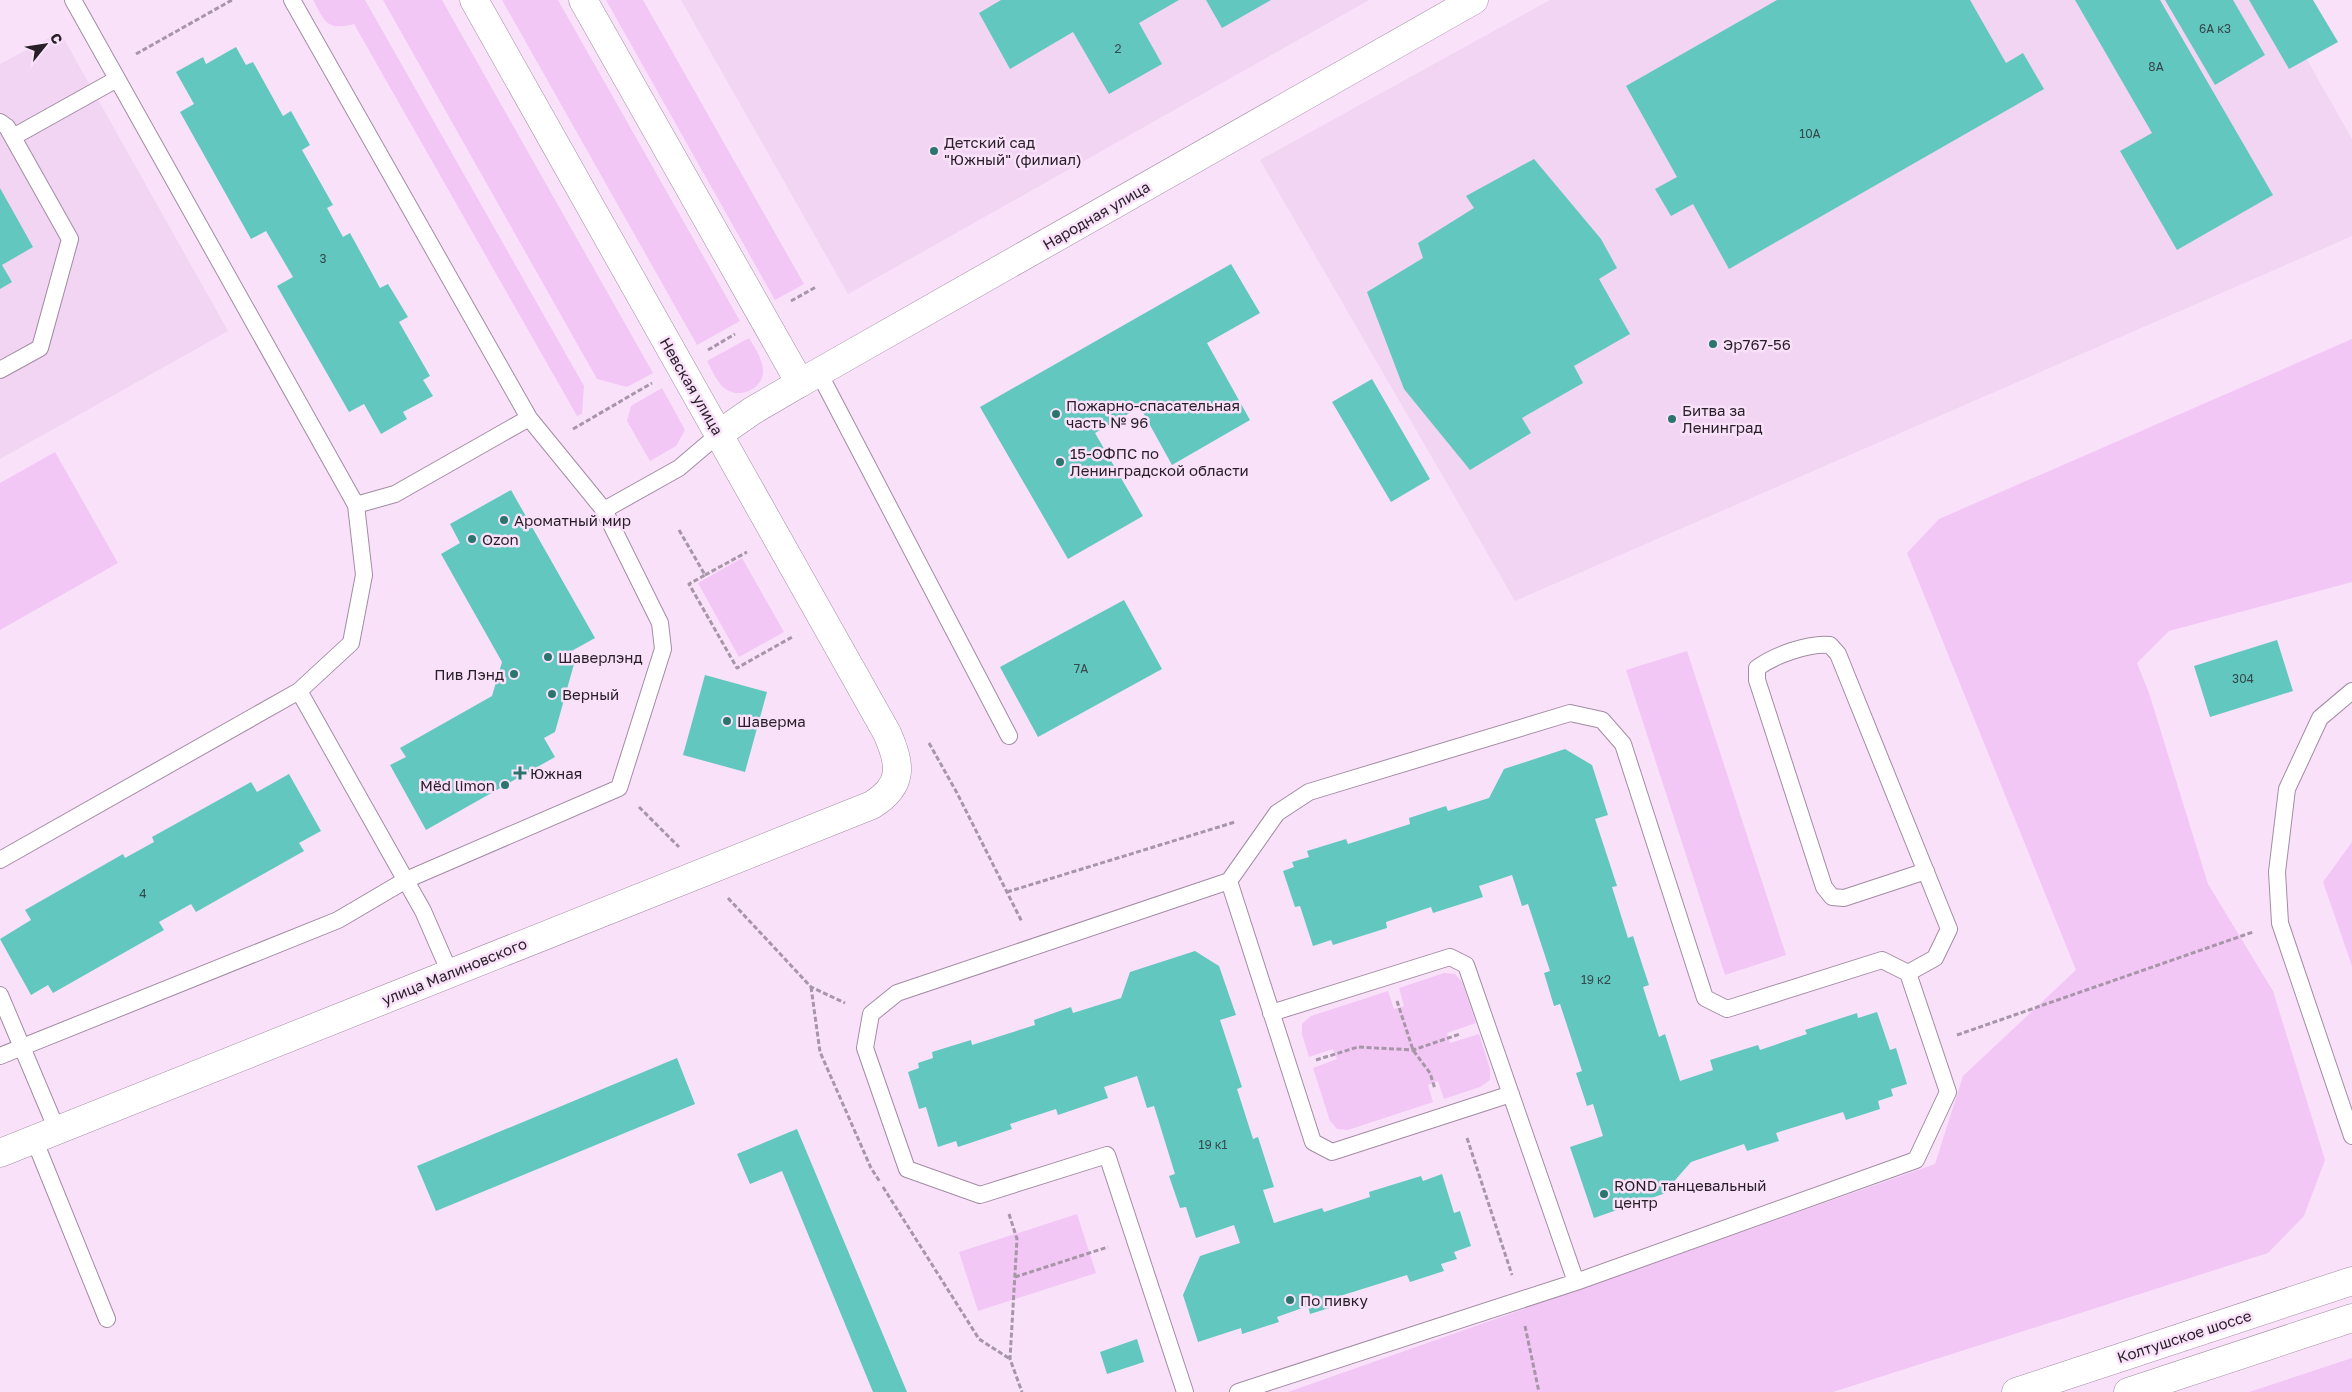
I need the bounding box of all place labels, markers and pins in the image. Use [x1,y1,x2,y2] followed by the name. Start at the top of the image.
[944,133,1082,168] place label: Детский сад "Южный" (филиал)
[928,145,940,157] marker: Детский сад "Южный" (филиал)
[1723,335,1791,353] place label: Эр767-56
[1707,338,1719,350] marker: Эр767-56
[1066,396,1240,431] place label: Пожарно-спасательная часть № 96
[1682,401,1763,436] place label: Битва за Ленинград
[1050,408,1062,420] marker: Пожарно-спасательная часть № 96
[1666,413,1678,425] marker: Битва за Ленинград
[1070,444,1249,479] place label: 15-ОФПС по Ленинградской области
[1054,456,1066,468] marker: 15-ОФПС по Ленинградской области
[514,511,631,529] place label: Ароматный мир
[498,514,510,526] marker: Ароматный мир
[482,530,519,548] place label: Ozon
[466,533,478,545] marker: Ozon
[558,648,642,666] place label: Шаверлэнд
[542,651,554,663] marker: Шаверлэнд
[434,665,504,683] place label: Пив Лэнд
[508,668,520,680] marker: Пив Лэнд
[562,685,619,703] place label: Верный
[546,688,558,700] marker: Верный
[737,712,806,730] place label: Шаверма
[721,715,733,727] marker: Шаверма
[530,764,582,782] place label: Южная
[514,767,526,779] marker: Южная
[420,776,495,794] place label: Мёd limon
[499,779,511,791] marker: Мёd limon
[1614,1176,1766,1211] place label: ROND танцевальный центр
[1598,1188,1610,1200] marker: ROND танцевальный центр
[1300,1291,1368,1309] place label: По пивку
[1284,1294,1296,1306] marker: По пивку

